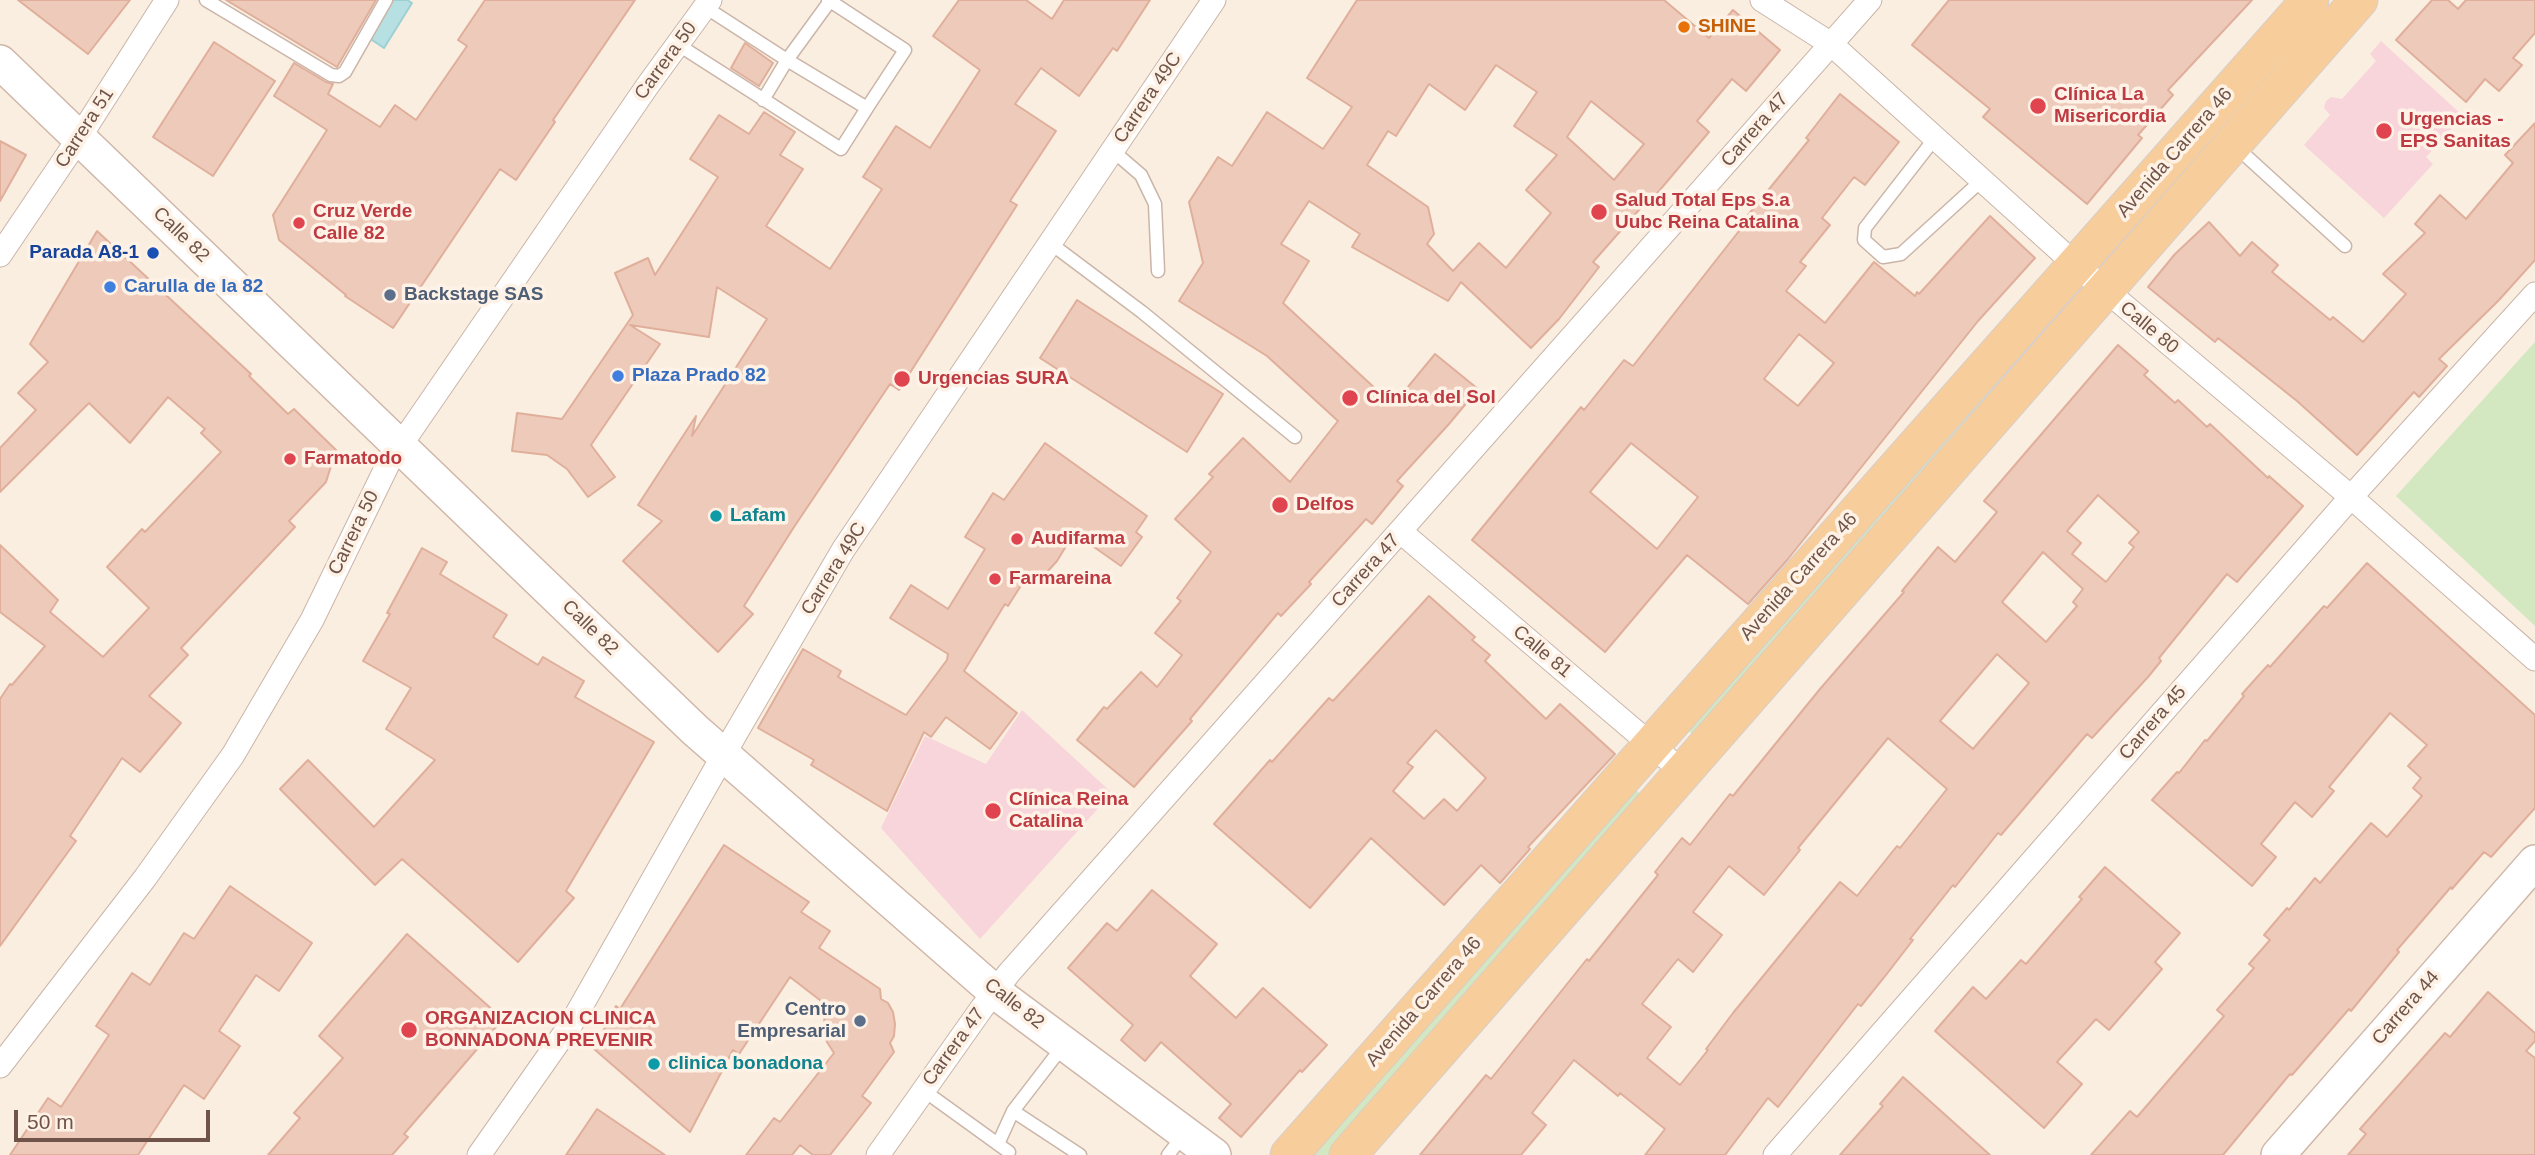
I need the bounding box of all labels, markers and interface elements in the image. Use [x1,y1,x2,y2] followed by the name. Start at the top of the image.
[1698,16,1756,38] place label: SHINE
[630,18,702,104] street label: Carrera 50
[1676,19,1692,35] marker: SHINE
[1109,48,1187,148] street label: Carrera 49C
[2112,83,2238,223] street label: Avenida Carrera 46
[51,84,119,172] street label: Carrera 51
[2054,84,2166,128] place label: Clínica La Misericordia
[1717,88,1793,172] street label: Carrera 47
[2028,96,2048,116] marker: Clínica La Misericordia
[2400,109,2511,153] place label: Urgencias - EPS Sanitas
[2374,121,2394,141] marker: Urgencias - EPS Sanitas
[1615,190,1799,234] place label: Salud Total Eps S.a Uubc Reina Catalina
[313,201,412,245] place label: Cruz Verde Calle 82
[1589,202,1609,222] marker: Salud Total Eps S.a Uubc Reina Catalina
[148,203,214,267] street label: Calle 82
[291,215,307,231] marker: Cruz Verde Calle 82
[29,242,139,264] place label: Parada A8-1
[145,245,161,261] marker: Parada A8-1
[124,276,263,298] place label: Carulla de la 82
[102,279,118,295] marker: Carulla de la 82
[404,284,543,306] place label: Backstage SAS
[382,287,398,303] marker: Backstage SAS
[2115,297,2183,359] street label: Calle 80
[632,365,766,387] place label: Plaza Prado 82
[610,368,626,384] marker: Plaza Prado 82
[918,368,1069,390] place label: Urgencias SURA
[892,369,912,389] marker: Urgencias SURA
[1366,387,1496,409] place label: Clínica del Sol
[1340,388,1360,408] marker: Clínica del Sol
[304,448,402,470] place label: Farmatodo
[282,451,298,467] marker: Farmatodo
[324,487,384,579] street label: Carrera 50
[1296,494,1354,516] place label: Delfos
[1270,495,1290,515] marker: Delfos
[730,505,786,527] place label: Lafam
[708,508,724,524] marker: Lafam
[1736,508,1862,646] street label: Avenida Carrera 46
[797,519,871,619] street label: Carrera 49C
[1031,528,1125,550] place label: Audifarma
[1327,530,1405,612] street label: Carrera 47
[1009,531,1025,547] marker: Audifarma
[1009,568,1111,590] place label: Farmareina
[987,571,1003,587] marker: Farmareina
[557,596,623,660] street label: Calle 82
[1508,621,1576,683] street label: Calle 81
[2115,681,2191,765] street label: Carrera 45
[1009,789,1128,833] place label: Clínica Reina Catalina
[983,801,1003,821] marker: Clínica Reina Catalina
[1361,932,1487,1072] street label: Avenida Carrera 46
[2368,966,2444,1050] street label: Carrera 44
[980,974,1048,1034] street label: Calle 82
[737,999,846,1043] place label: Centro Empresarial
[918,1004,990,1090] street label: Carrera 47
[425,1008,656,1052] place label: ORGANIZACION CLINICA BONNADONA PREVENIR
[852,1013,868,1029] marker: Centro Empresarial
[399,1020,419,1040] marker: ORGANIZACION CLINICA BONNADONA PREVENIR
[668,1053,823,1075] place label: clinica bonadona
[646,1056,662,1072] marker: clinica bonadona
[18,1096,214,1140] scale bar
[27,1110,74,1133] text: 50 m

